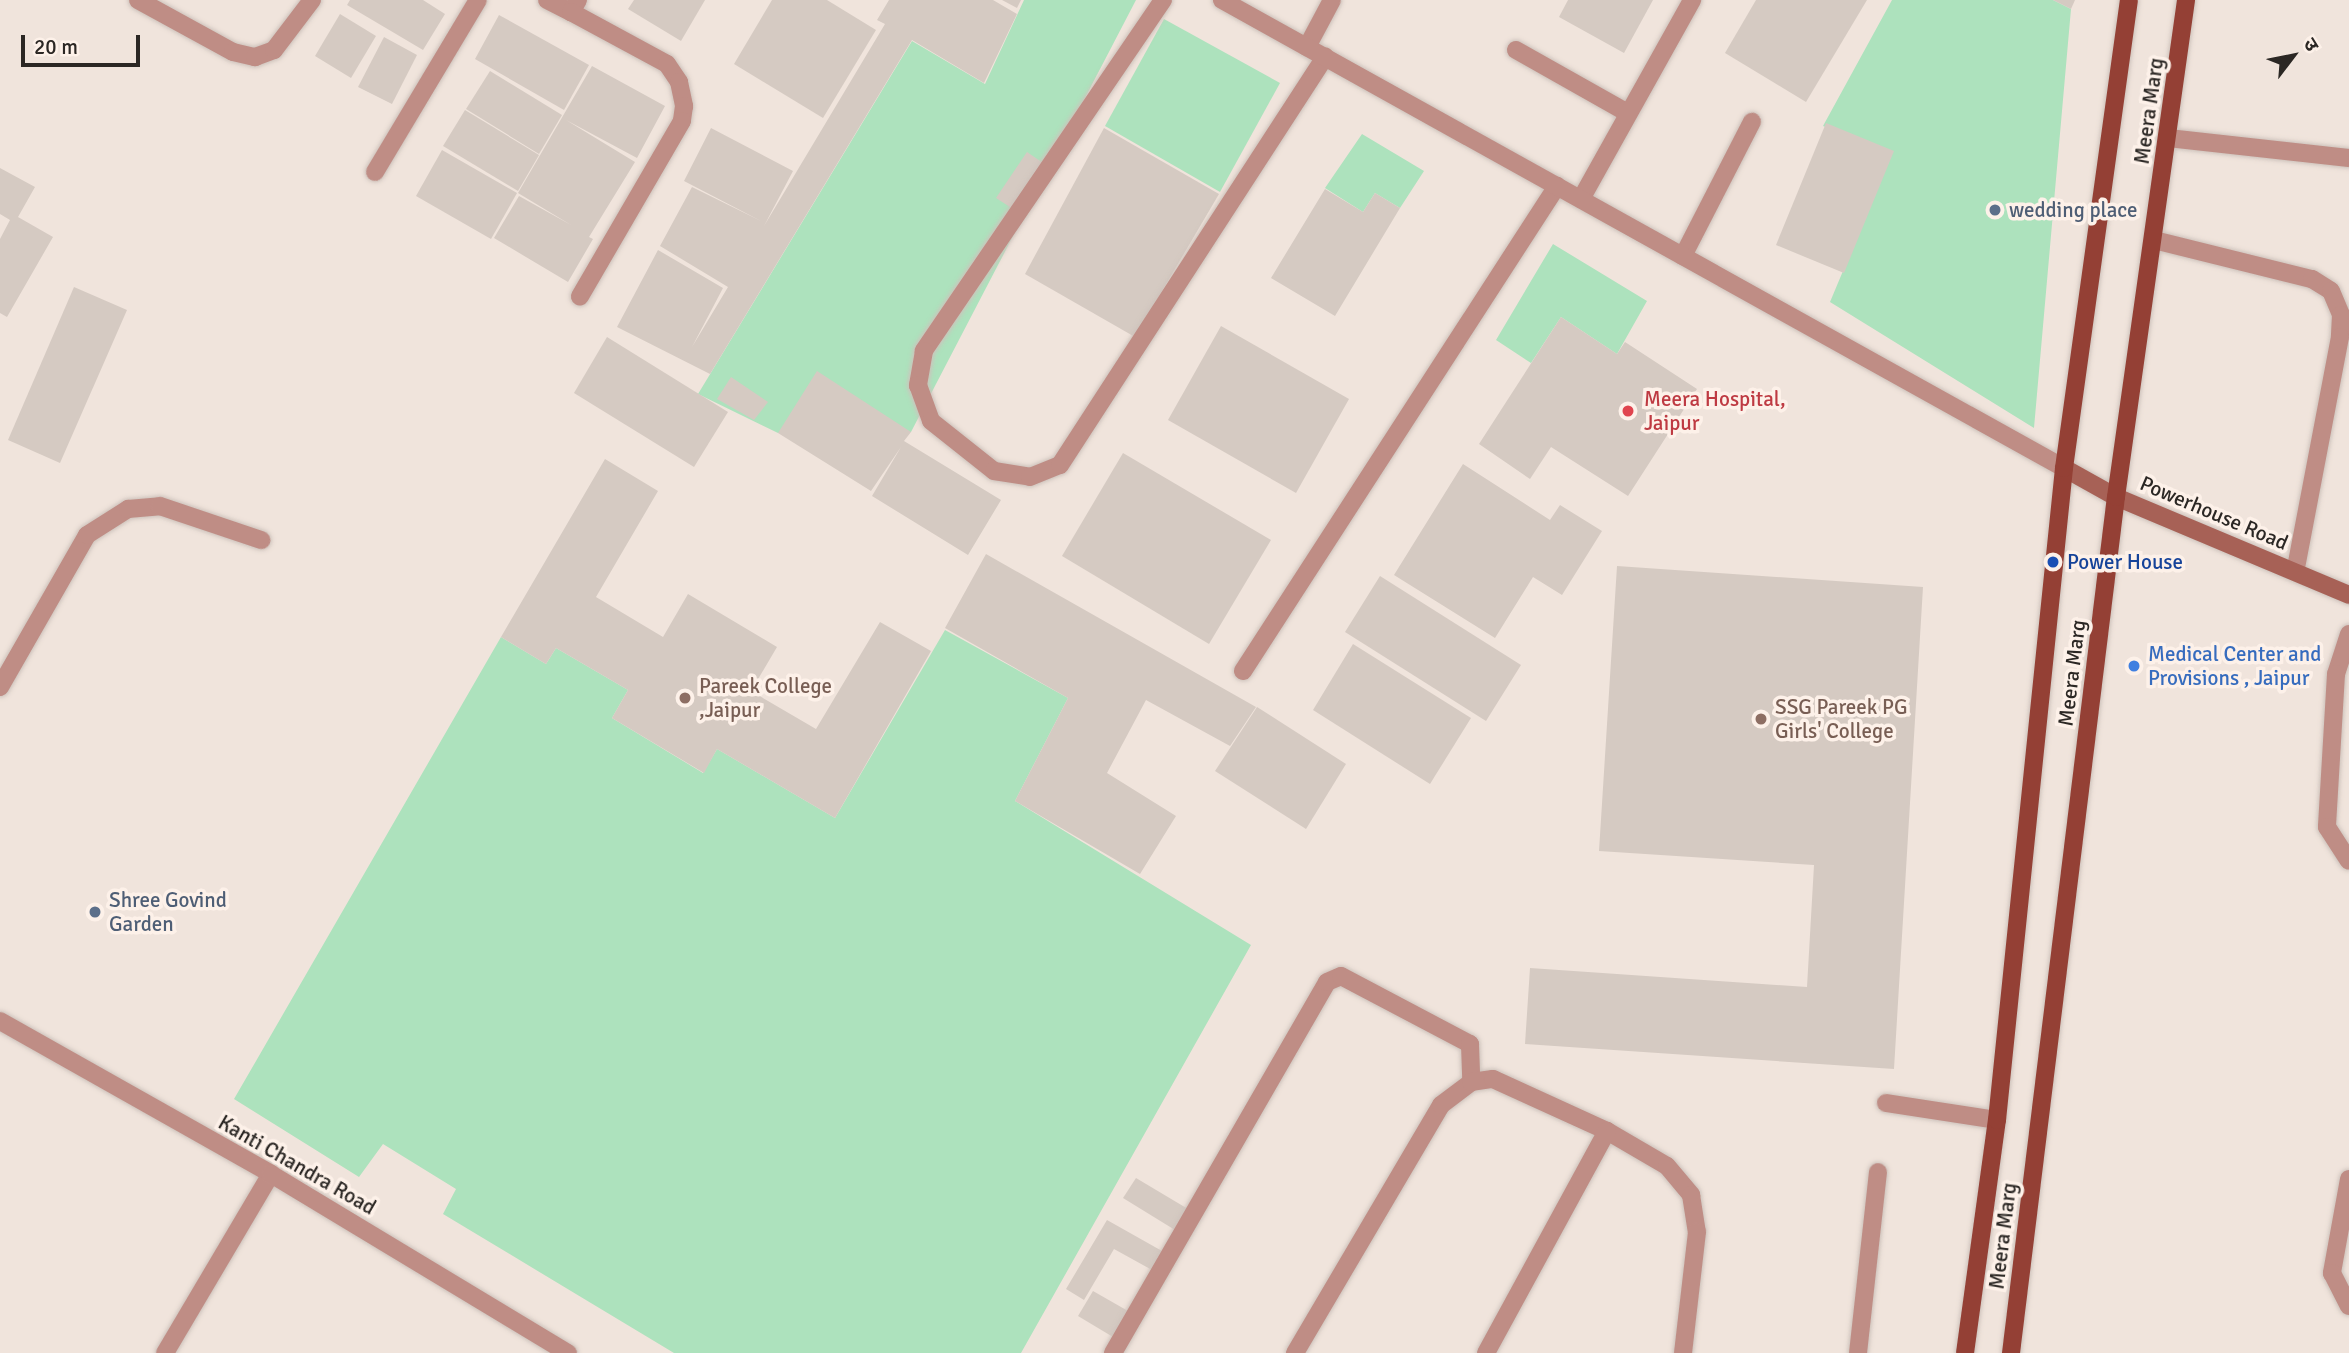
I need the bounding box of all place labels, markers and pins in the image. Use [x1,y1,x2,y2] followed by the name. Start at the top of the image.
[2009,197,2138,223] place label: wedding place
[1987,202,2003,218] marker: wedding place
[1644,386,1786,436] place label: Meera Hospital, Jaipur
[1618,401,1638,421] marker: Meera Hospital, Jaipur
[2067,549,2183,575] place label: Power House
[2045,554,2061,570] marker: Power House
[2148,641,2321,691] place label: Medical Center and Provisions , Jaipur
[2126,658,2142,674] marker: Medical Center and Provisions , Jaipur
[699,673,832,723] place label: Pareek College ,Jaipur
[677,690,693,706] marker: Pareek College ,Jaipur
[1775,694,1907,744] place label: SSG Pareek PG Girls' College
[1753,711,1769,727] marker: SSG Pareek PG Girls' College
[109,887,227,937] place label: Shree Govind Garden
[87,904,103,920] marker: Shree Govind Garden

